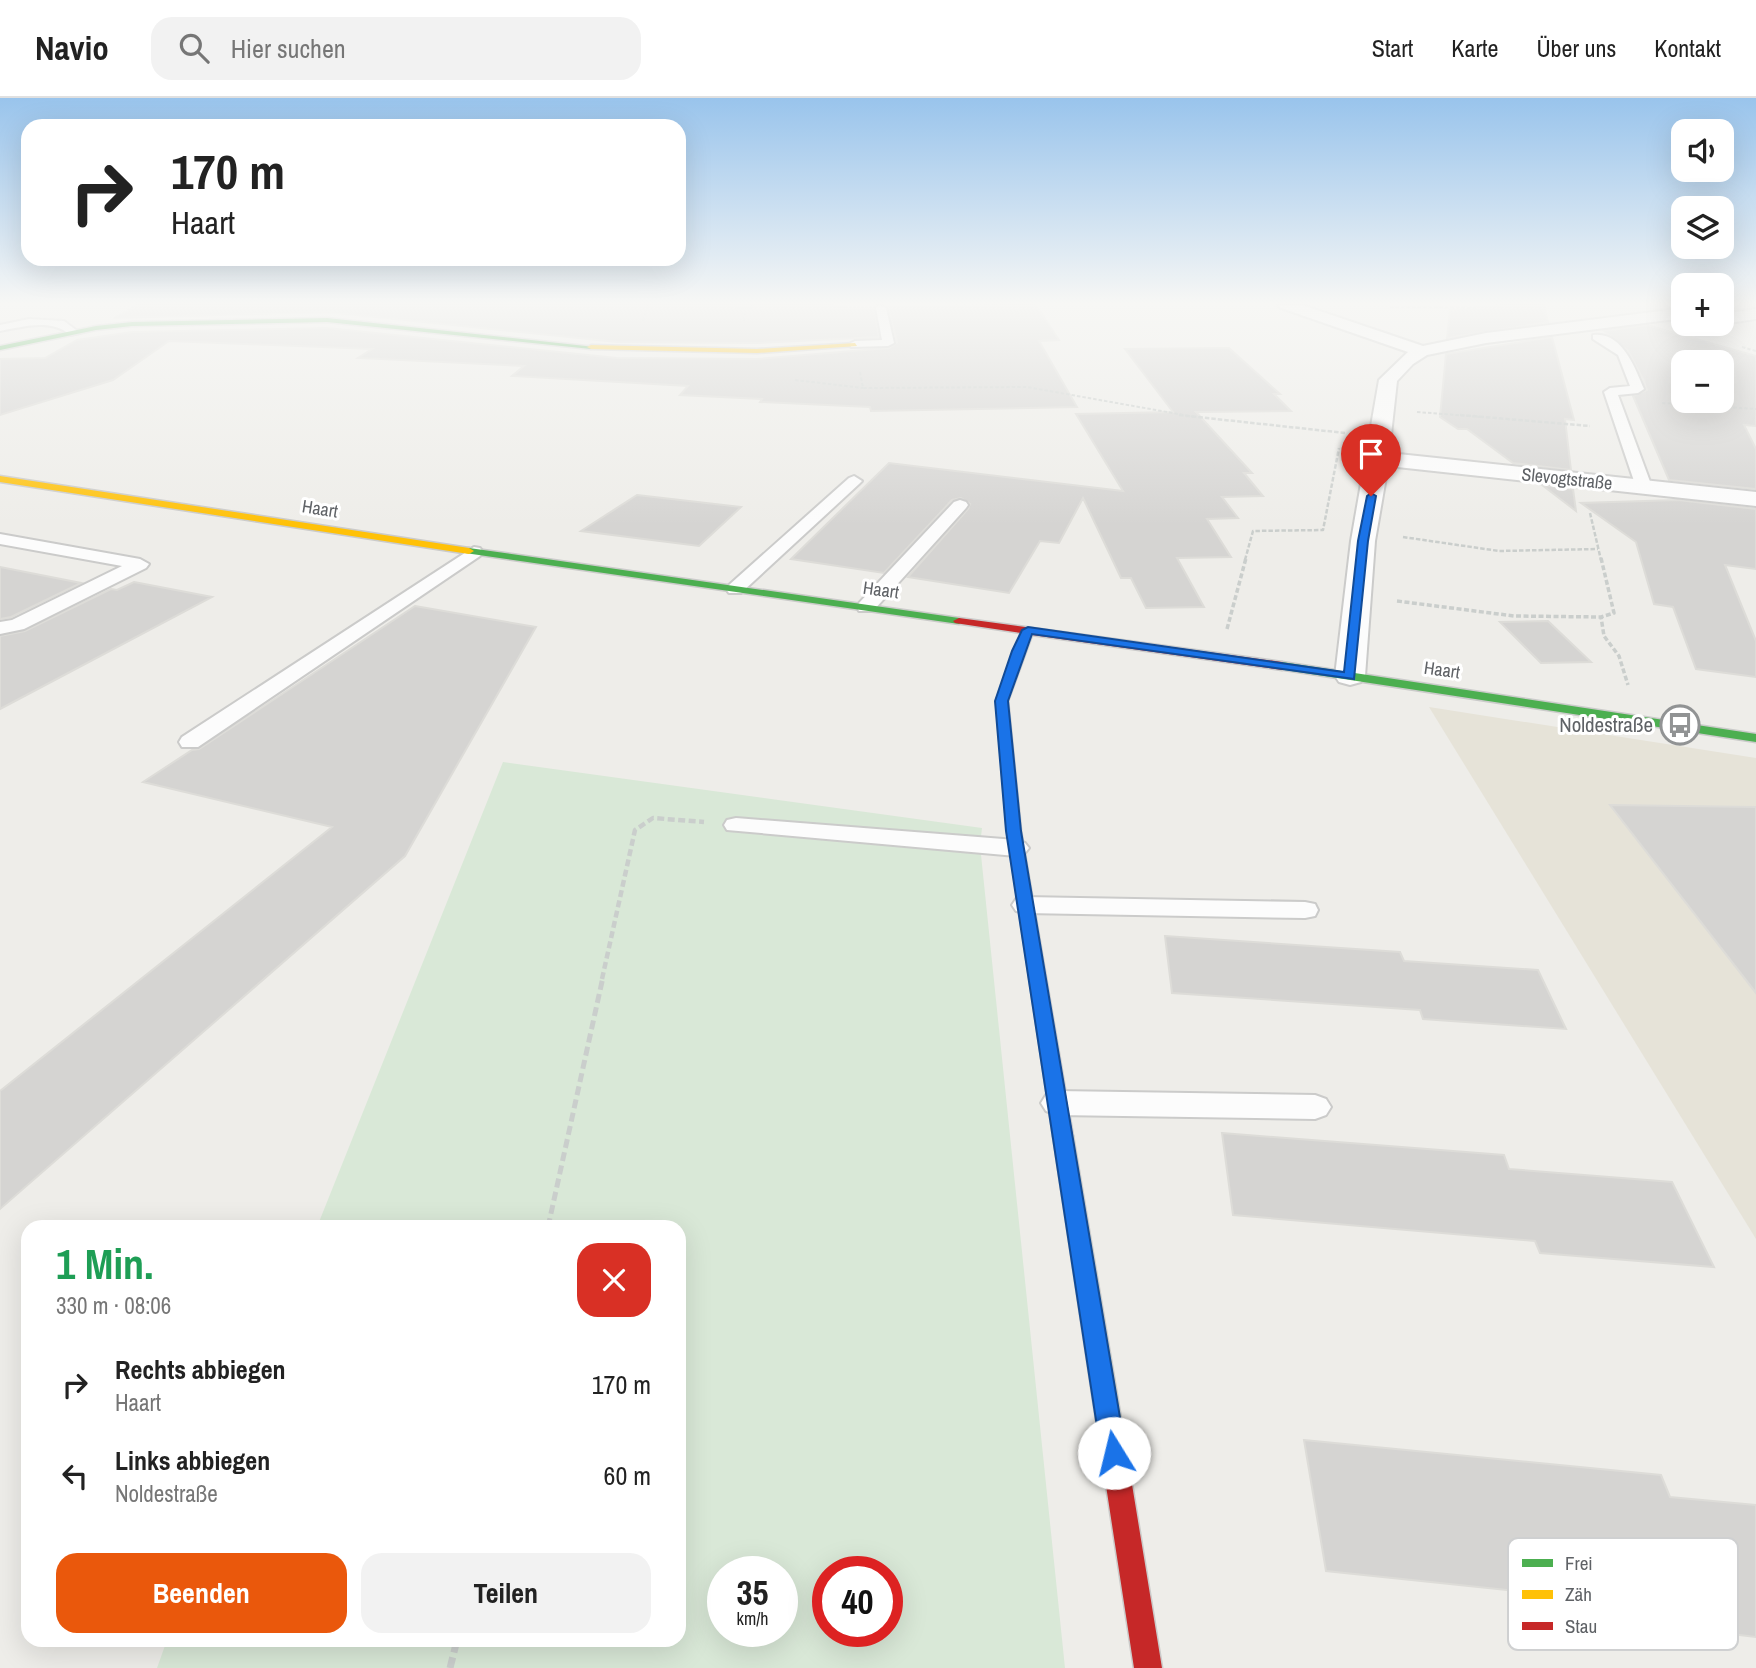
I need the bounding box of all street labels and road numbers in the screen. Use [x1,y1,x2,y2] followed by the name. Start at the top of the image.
[1520,461,1614,496] street label: Slevogtstraße
[300,493,340,524] street label: Haart
[861,575,901,604] street label: Haart
[1422,655,1462,684] street label: Haart

